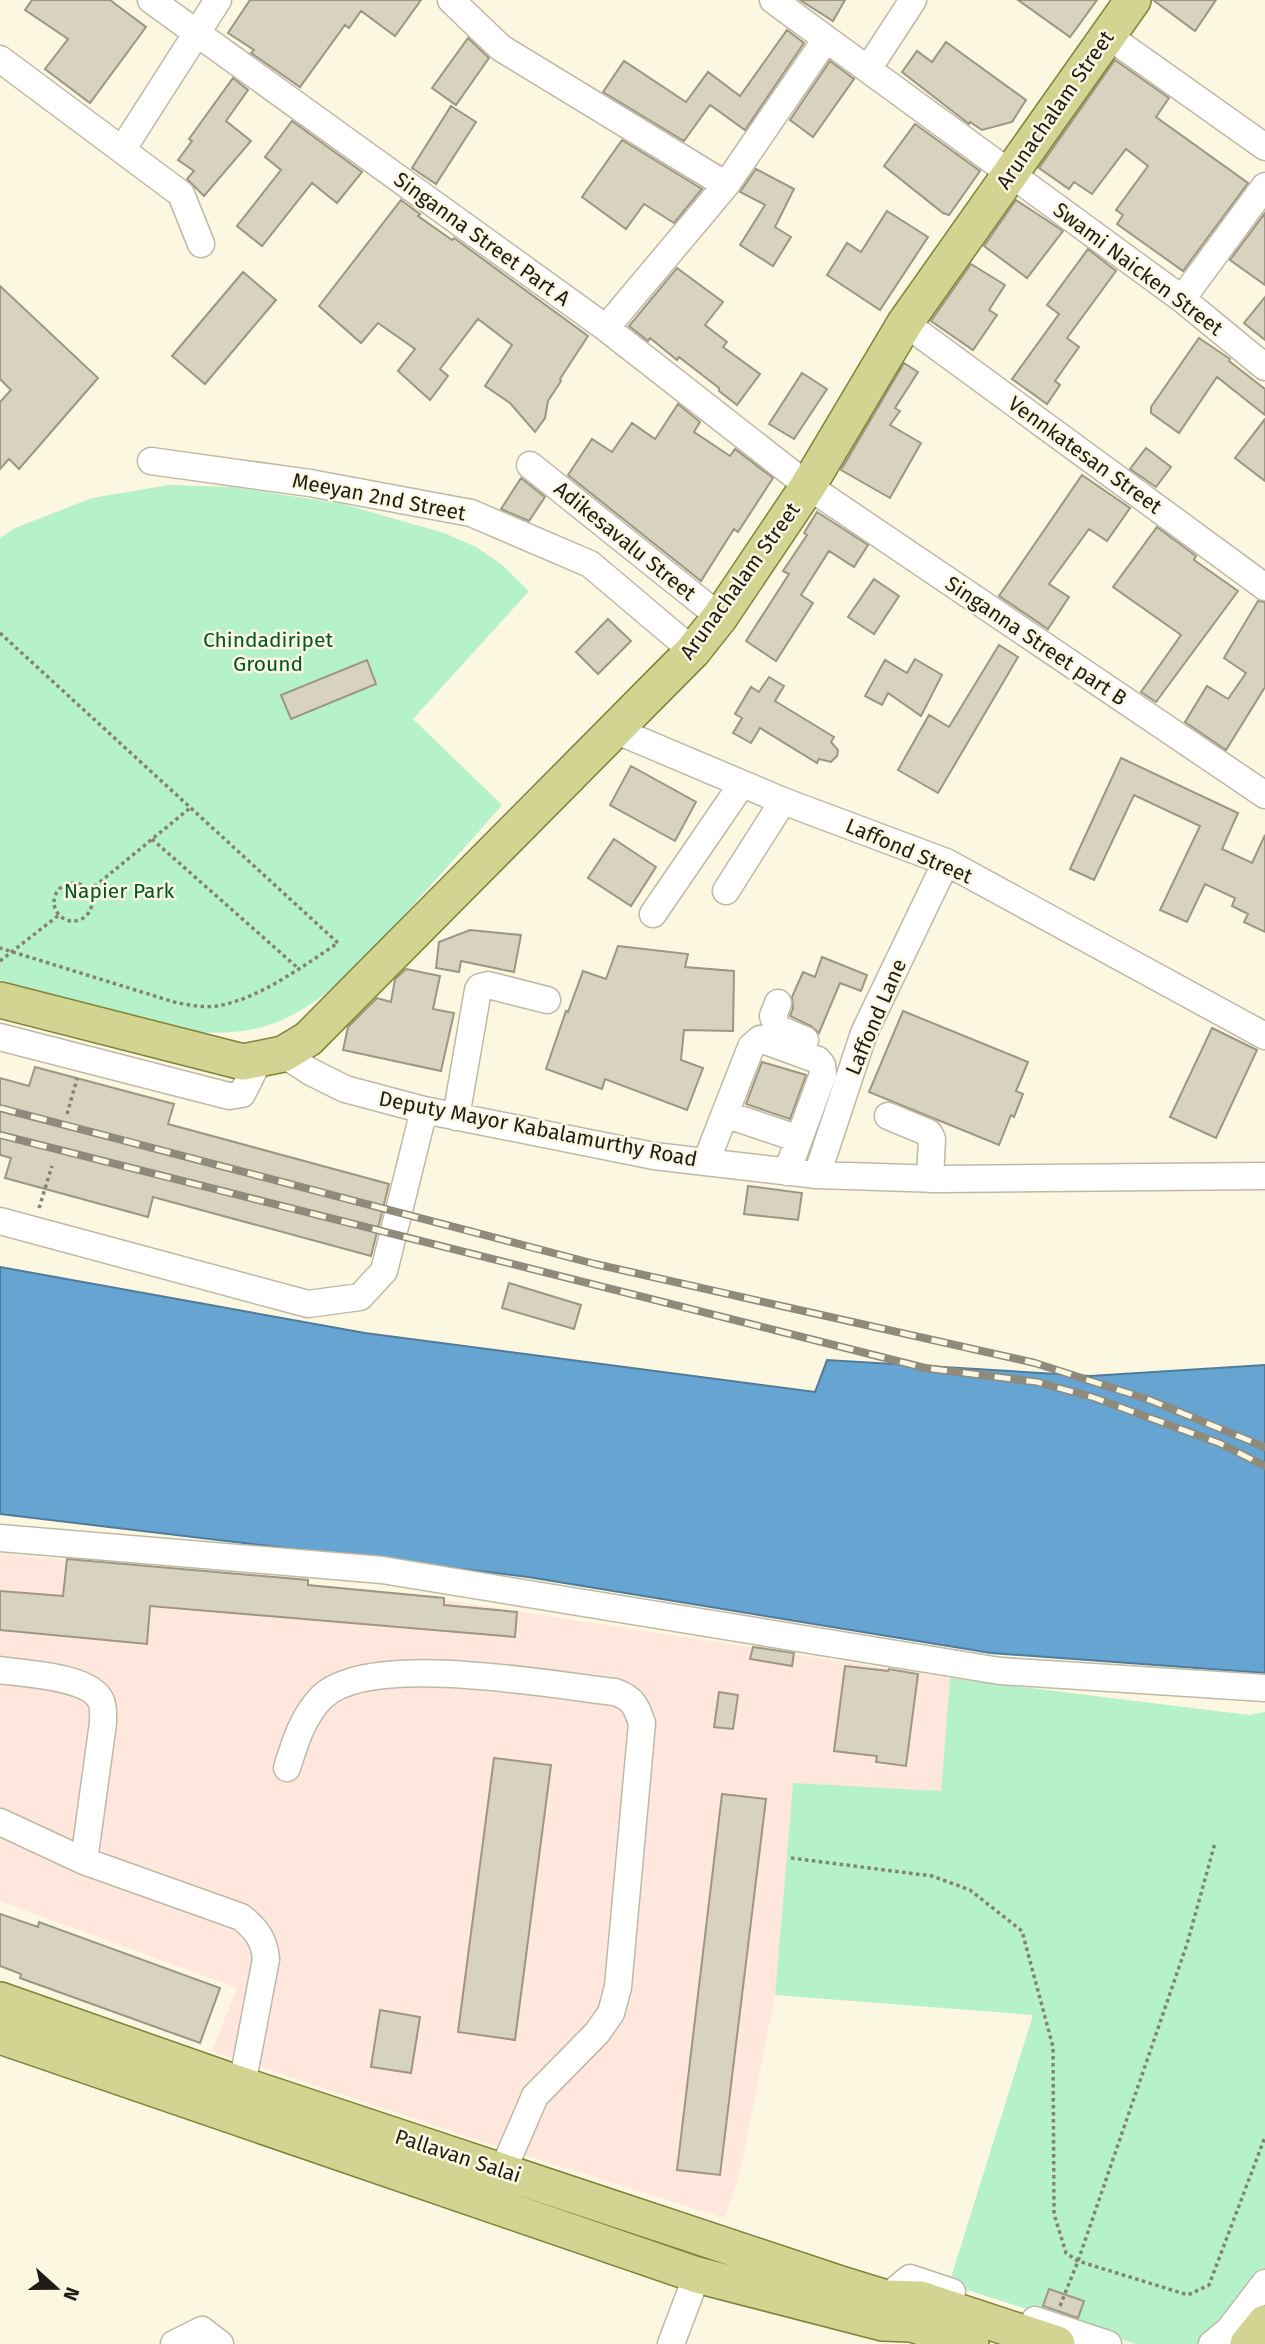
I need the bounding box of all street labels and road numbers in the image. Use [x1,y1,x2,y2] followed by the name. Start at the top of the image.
[991,25,1120,194] street label: Arunachalam Street
[389,166,575,312] street label: Singanna Street Part A
[1048,197,1228,342] street label: Swami Naicken Street
[1003,391,1167,520] street label: Vennkatesan Street
[290,467,468,527] street label: Meeyan 2nd Street
[549,476,702,607] street label: Adikesavalu Street
[674,497,806,665] street label: Arunachalam Street
[940,571,1132,711] street label: Singanna Street part B
[842,813,977,890] street label: Laffond Street
[840,955,912,1079] street label: Laffond Lane
[377,1085,699,1173] street label: Deputy Mayor Kabalamurthy Road
[392,2123,524,2189] street label: Pallavan Salai

